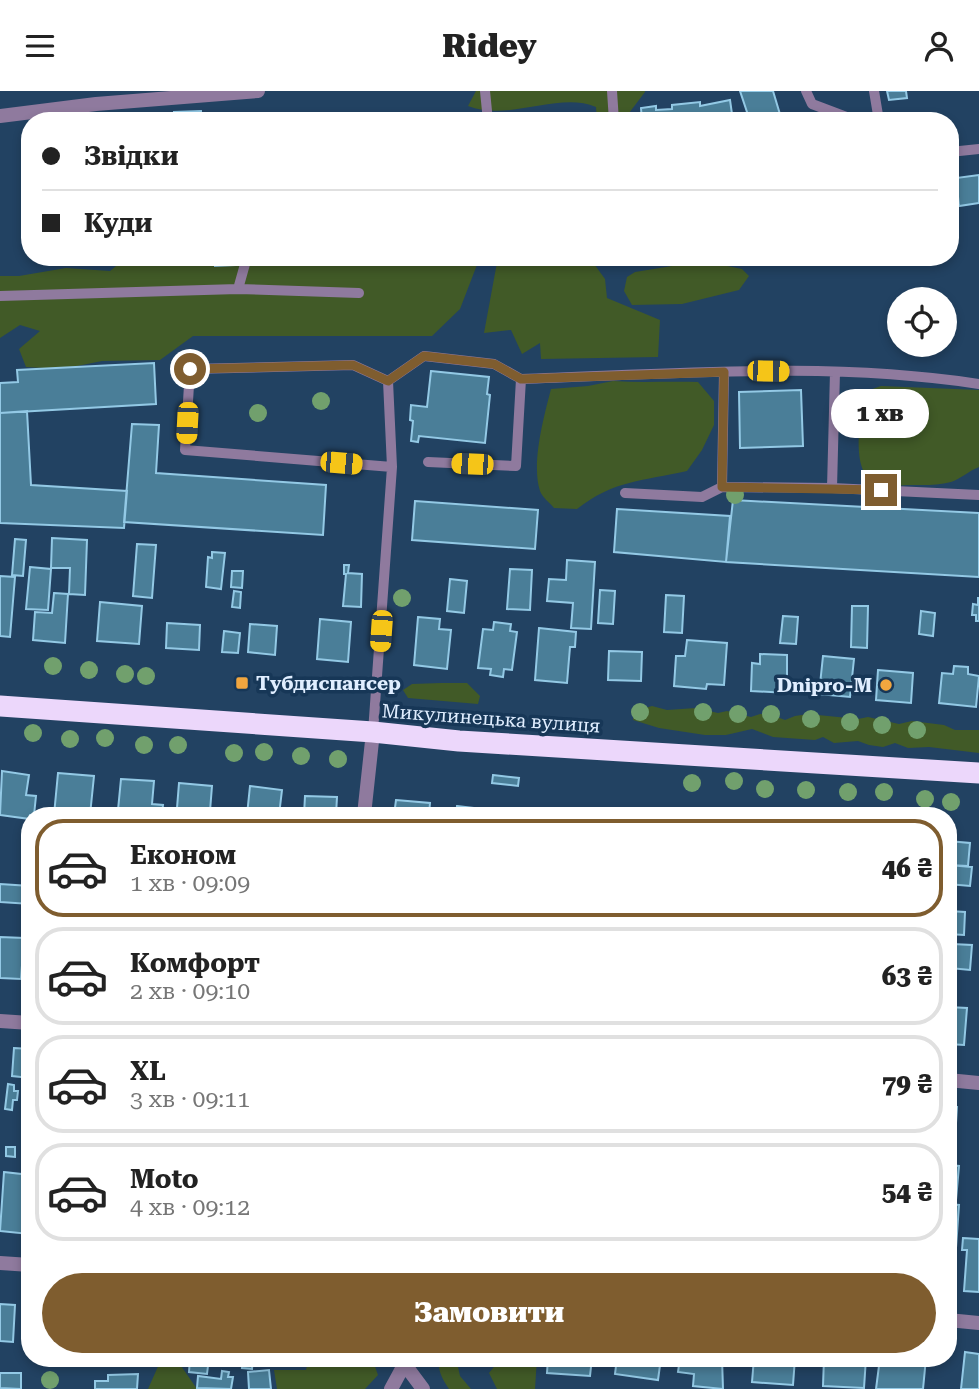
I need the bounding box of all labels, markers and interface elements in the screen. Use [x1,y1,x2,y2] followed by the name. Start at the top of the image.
[21,27,59,65] icon: menu
[442,27,537,65] text: Ridey
[920,27,958,65] icon: person
[84,141,179,171] text: Звідки
[84,208,152,238] text: Куди
[887,287,957,357] map controls
[887,287,957,357] button: locate
[174,353,206,385] route start
[747,360,790,382] car
[832,389,930,437] callout: 1 хв
[856,400,904,427] text: 1 хв
[176,401,199,445] car
[320,451,363,475] car
[451,453,494,475] car
[865,474,897,506] route end
[370,609,393,653] car
[256,672,401,695] place label: Тубдиспансер
[777,674,872,697] place label: Dnipro-M
[234,675,250,691] marker: Тубдиспансер
[878,677,894,693] marker: Dnipro-M
[381,699,601,738] street label: Микулинецька вулиця
[46,837,109,900] icon: car
[130,840,236,870] text: Економ
[882,853,932,883] text: 46 ₴
[130,870,250,897] text: 1 хв · 09:09
[46,945,109,1008] icon: car
[130,948,260,978] text: Комфорт
[882,961,932,991] text: 63 ₴
[130,978,250,1005] text: 2 хв · 09:10
[46,1053,109,1116] icon: car
[130,1056,166,1086] text: XL
[882,1069,932,1099] text: 79 ₴
[130,1086,250,1113] text: 3 хв · 09:11
[46,1161,109,1224] icon: car
[130,1164,199,1194] text: Moto
[882,1177,932,1207] text: 54 ₴
[130,1194,250,1221] text: 4 хв · 09:12
[42,1273,936,1353] button: Замовити

